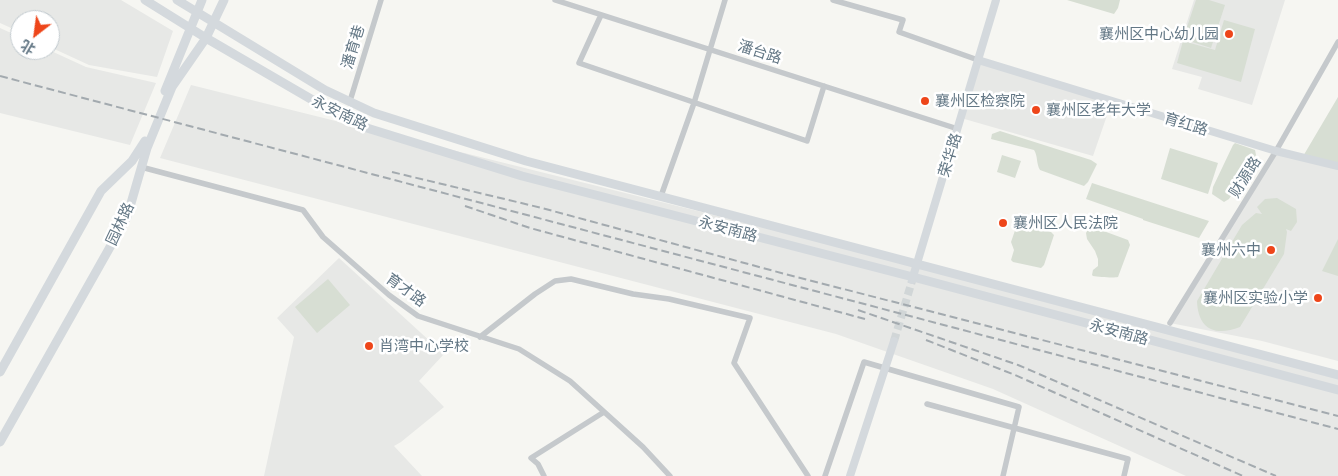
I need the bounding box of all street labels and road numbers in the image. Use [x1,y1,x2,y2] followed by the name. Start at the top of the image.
[338,23,368,71] street label: 潘育巷
[736,36,784,68] street label: 潘台路
[309,92,371,134] street label: 永安南路
[1162,109,1210,139] street label: 育红路
[935,131,965,179] street label: 荣华路
[1225,153,1265,201] street label: 财源路
[102,200,138,248] street label: 园林路
[697,213,759,245] street label: 永安南路
[383,269,429,311] street label: 育才路
[1088,316,1150,348] street label: 永安南路

